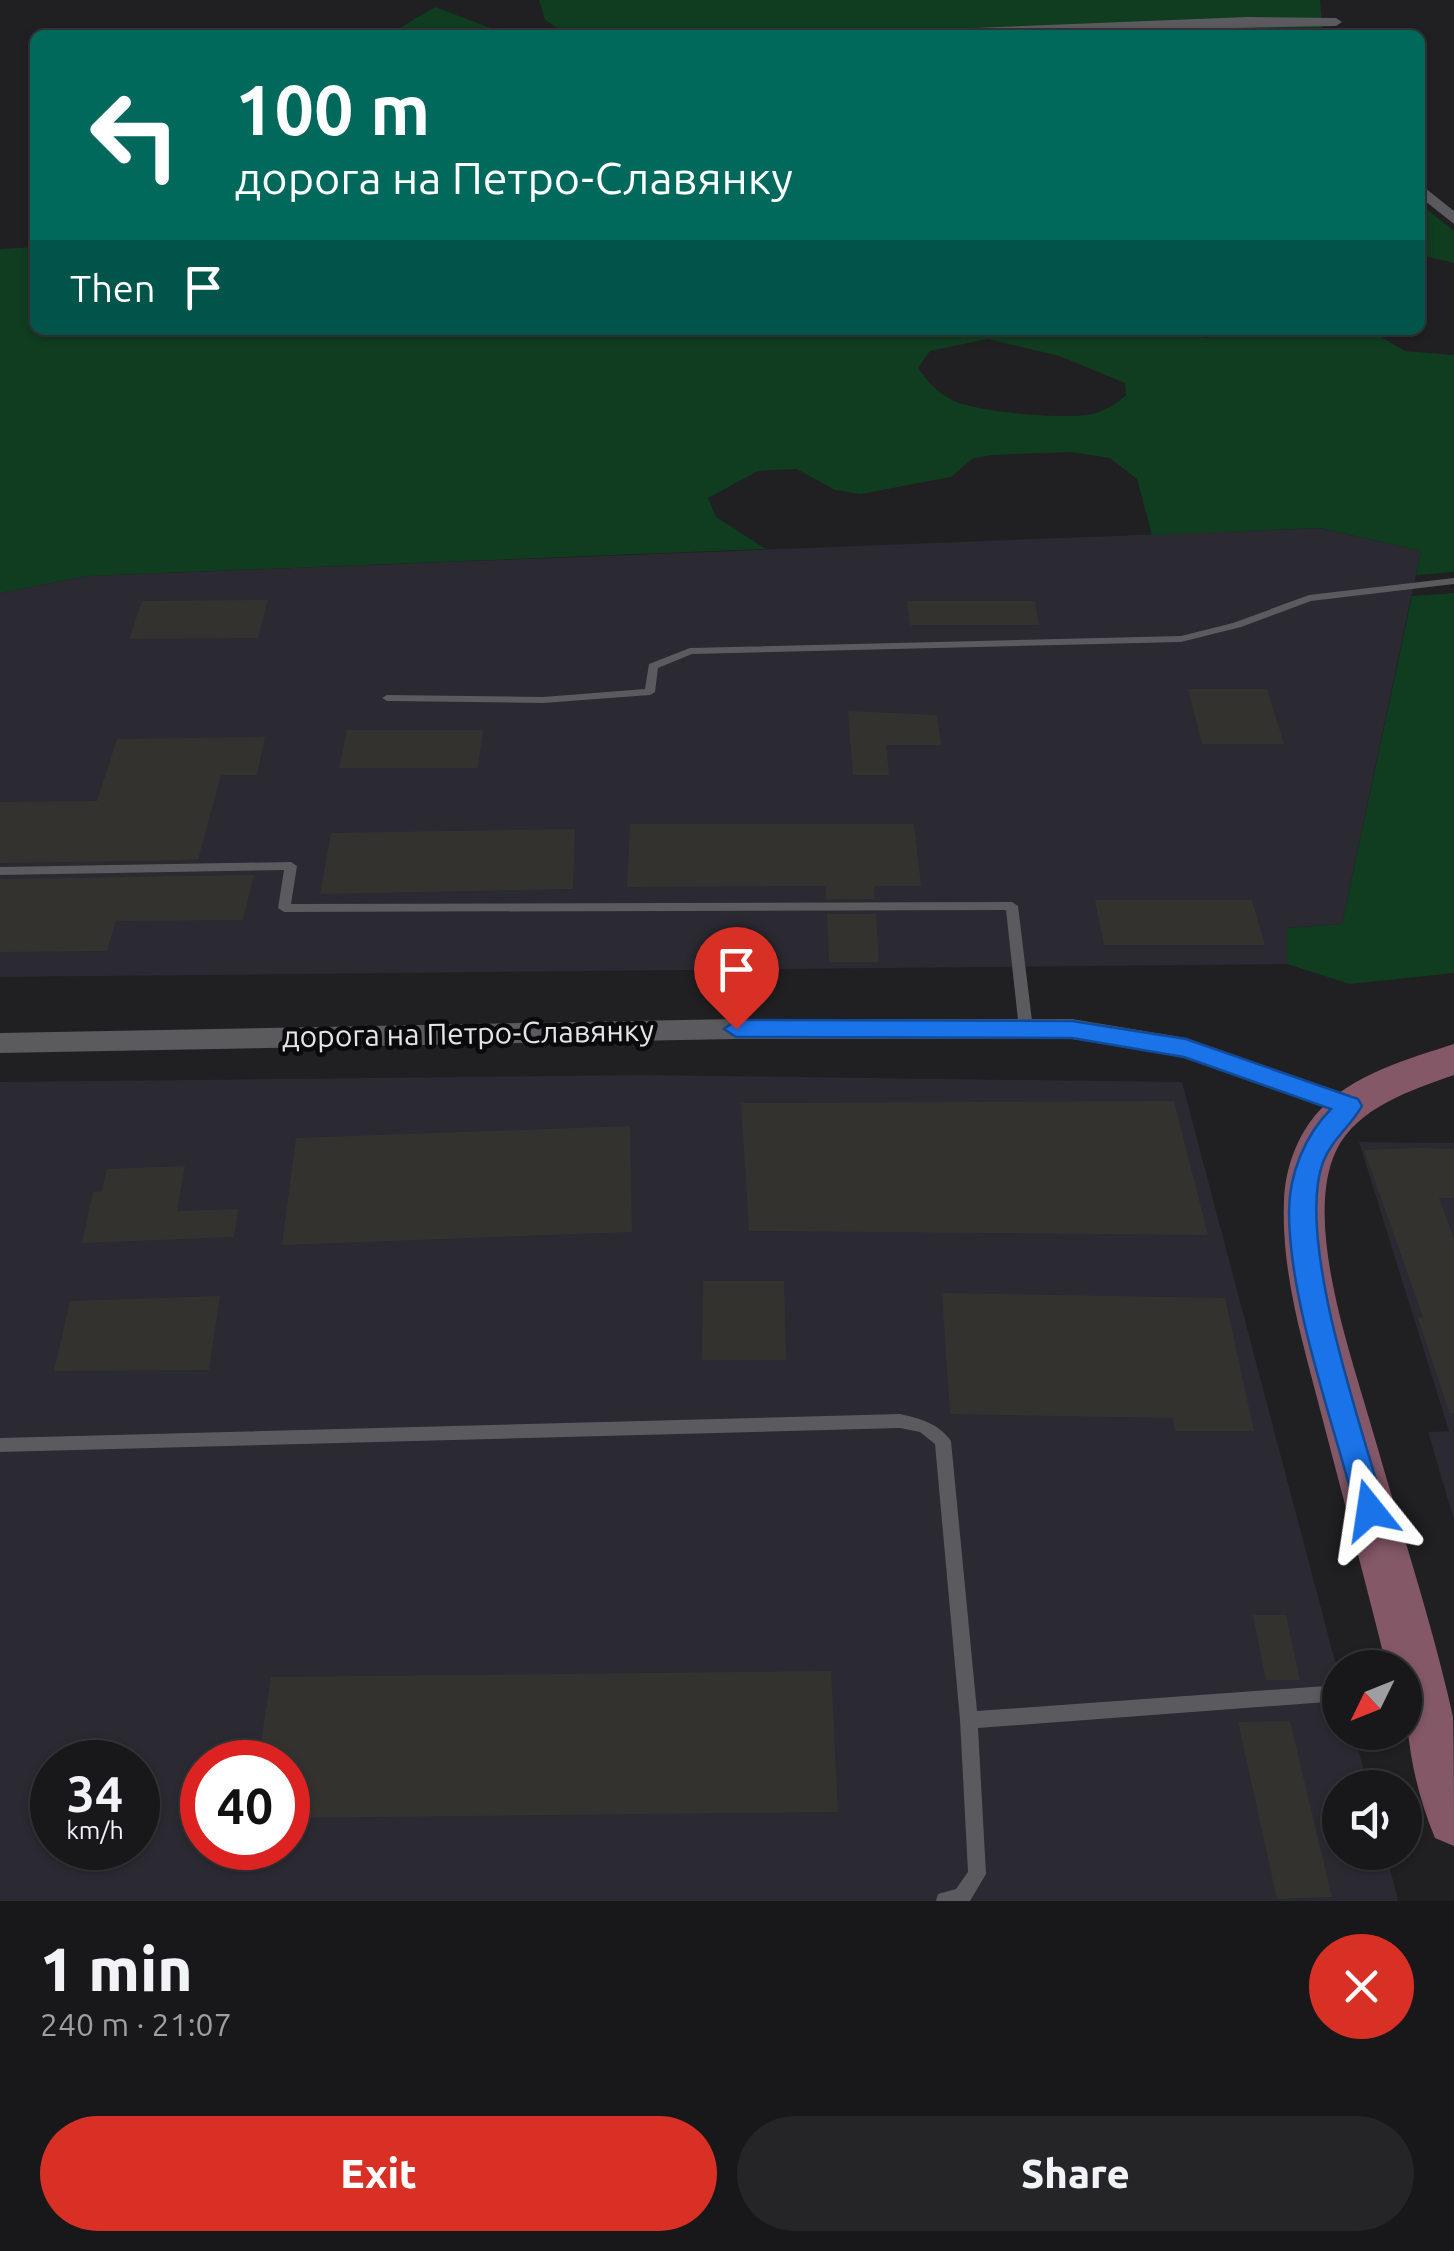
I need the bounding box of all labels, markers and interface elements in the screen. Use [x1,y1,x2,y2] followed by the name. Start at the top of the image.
[70,70,200,200] icon: left
[235,70,430,148] text: 100 m
[235,152,793,203] text: дорога на Петро-Славянку
[176,260,231,315] icon: arrive
[70,267,156,309] text: Then
[694,927,779,1030] pin
[709,942,764,997] icon: arrive
[282,1013,654,1053] street label: дорога на Петро-Славянку
[1318,1458,1422,1562] position arrow
[1322,1650,1422,1750] north arrow
[1322,1650,1422,1870] map controls
[180,1740,310,1870] speed limit sign: 40
[67,1765,123,1821] text: 34
[1322,1770,1422,1870] button: sound
[66,1816,124,1844] text: km/h
[1309,1934,1414,2039] button: close
[40,1935,193,2002] text: 1 min
[40,2006,232,2042] text: 240 m · 21:07
[40,2116,717,2231] button: Exit
[737,2116,1414,2231] button: Share

